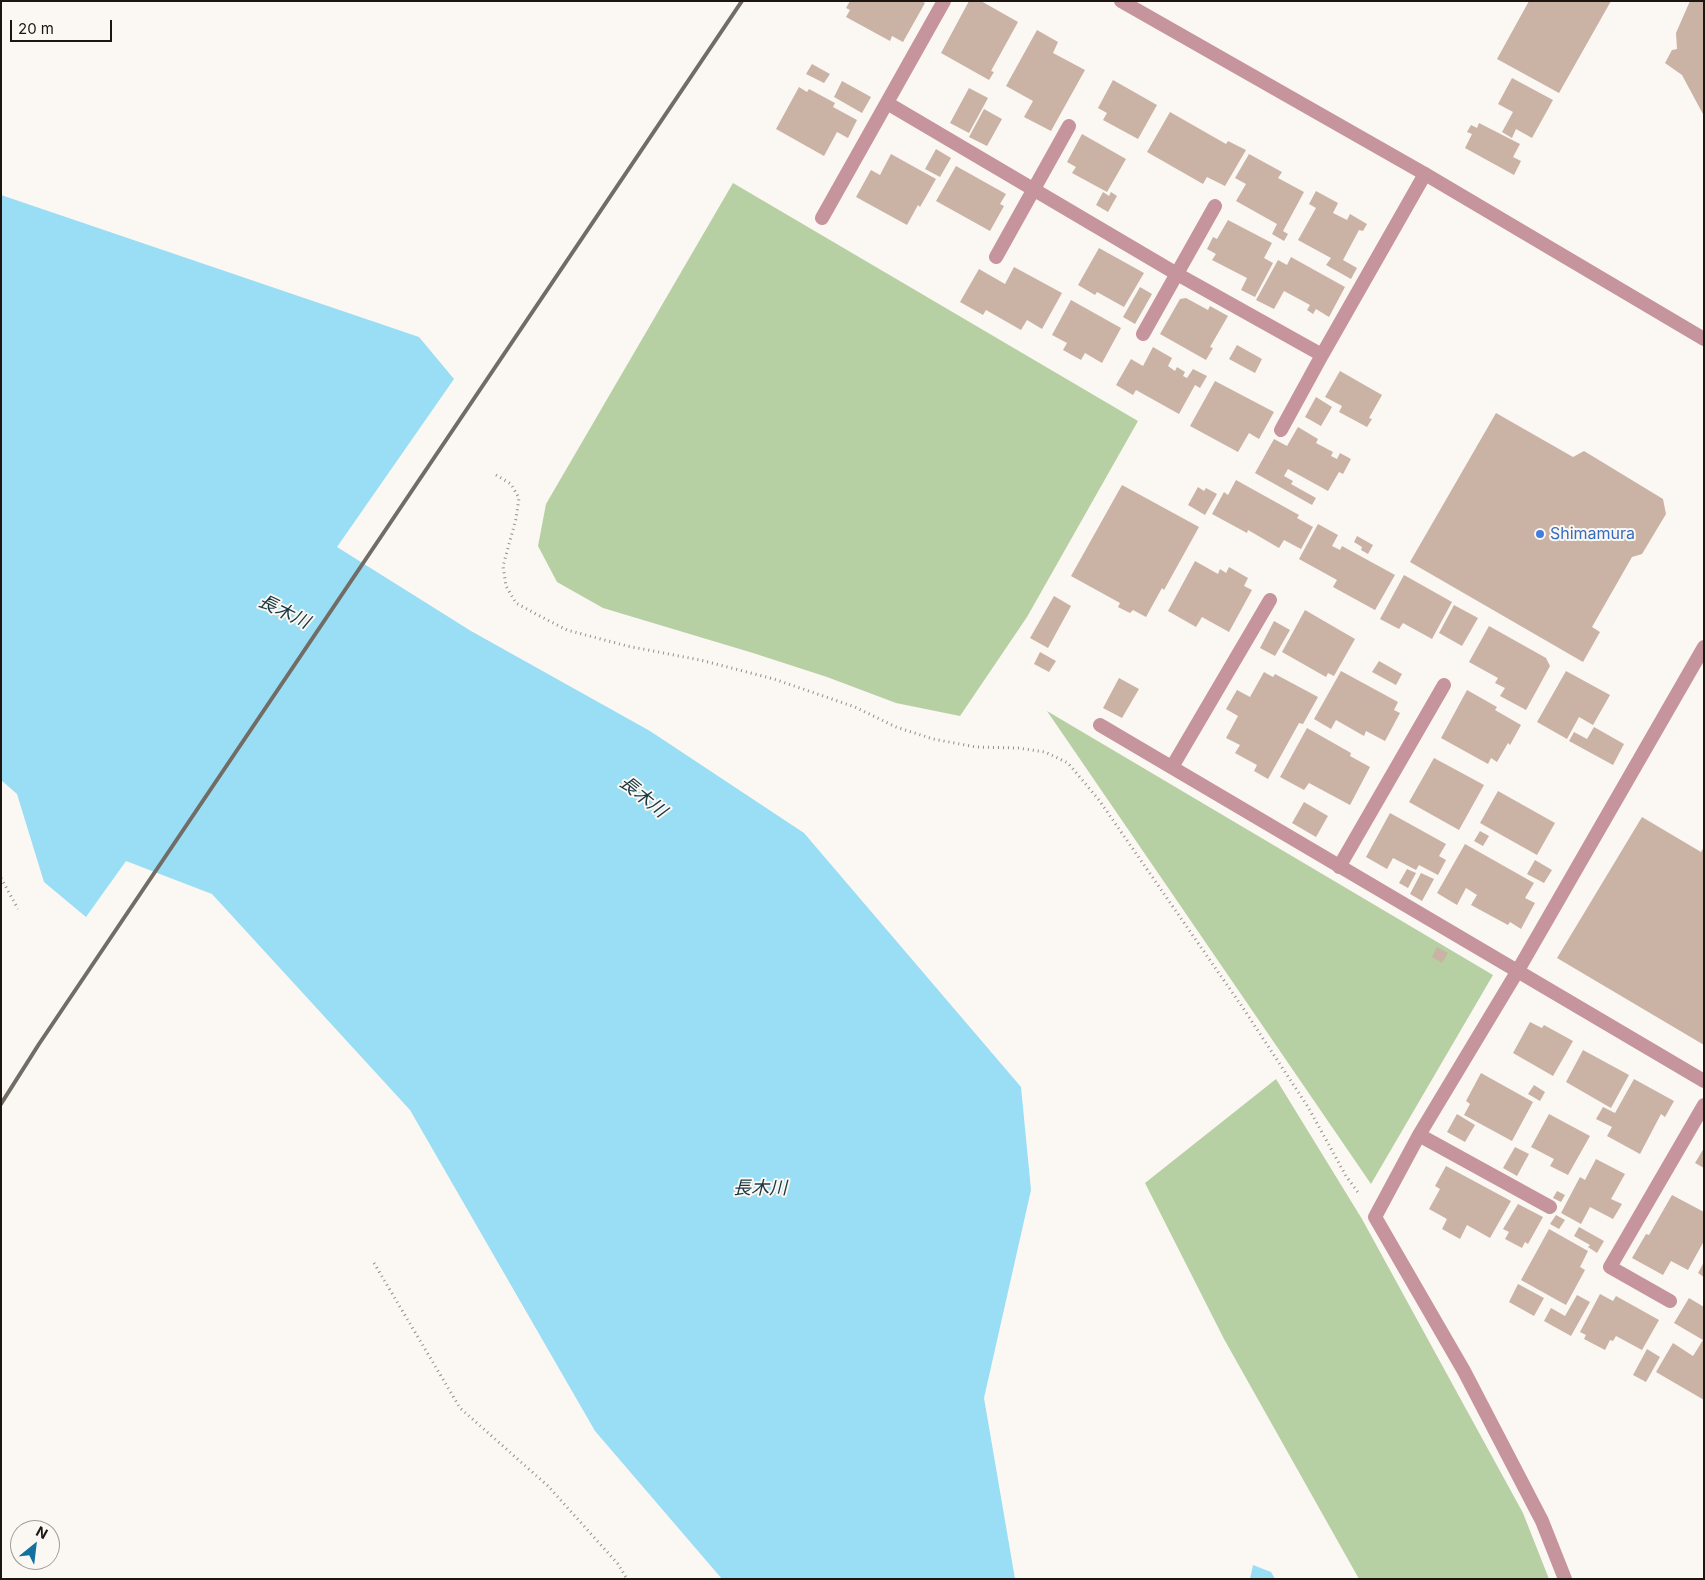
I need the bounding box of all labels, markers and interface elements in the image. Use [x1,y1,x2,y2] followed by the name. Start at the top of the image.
[12,10,115,42] scale bar
[18,19,54,38] text: 20 m
[1550,524,1635,544] place label: Shimamura
[1534,528,1546,540] marker: Shimamura
[255,590,313,634] water label: 長木川
[615,772,671,822] water label: 長木川
[733,1178,787,1200] water label: 長木川
[10,1520,60,1570] north arrow
[33,1522,51,1542] text: N

